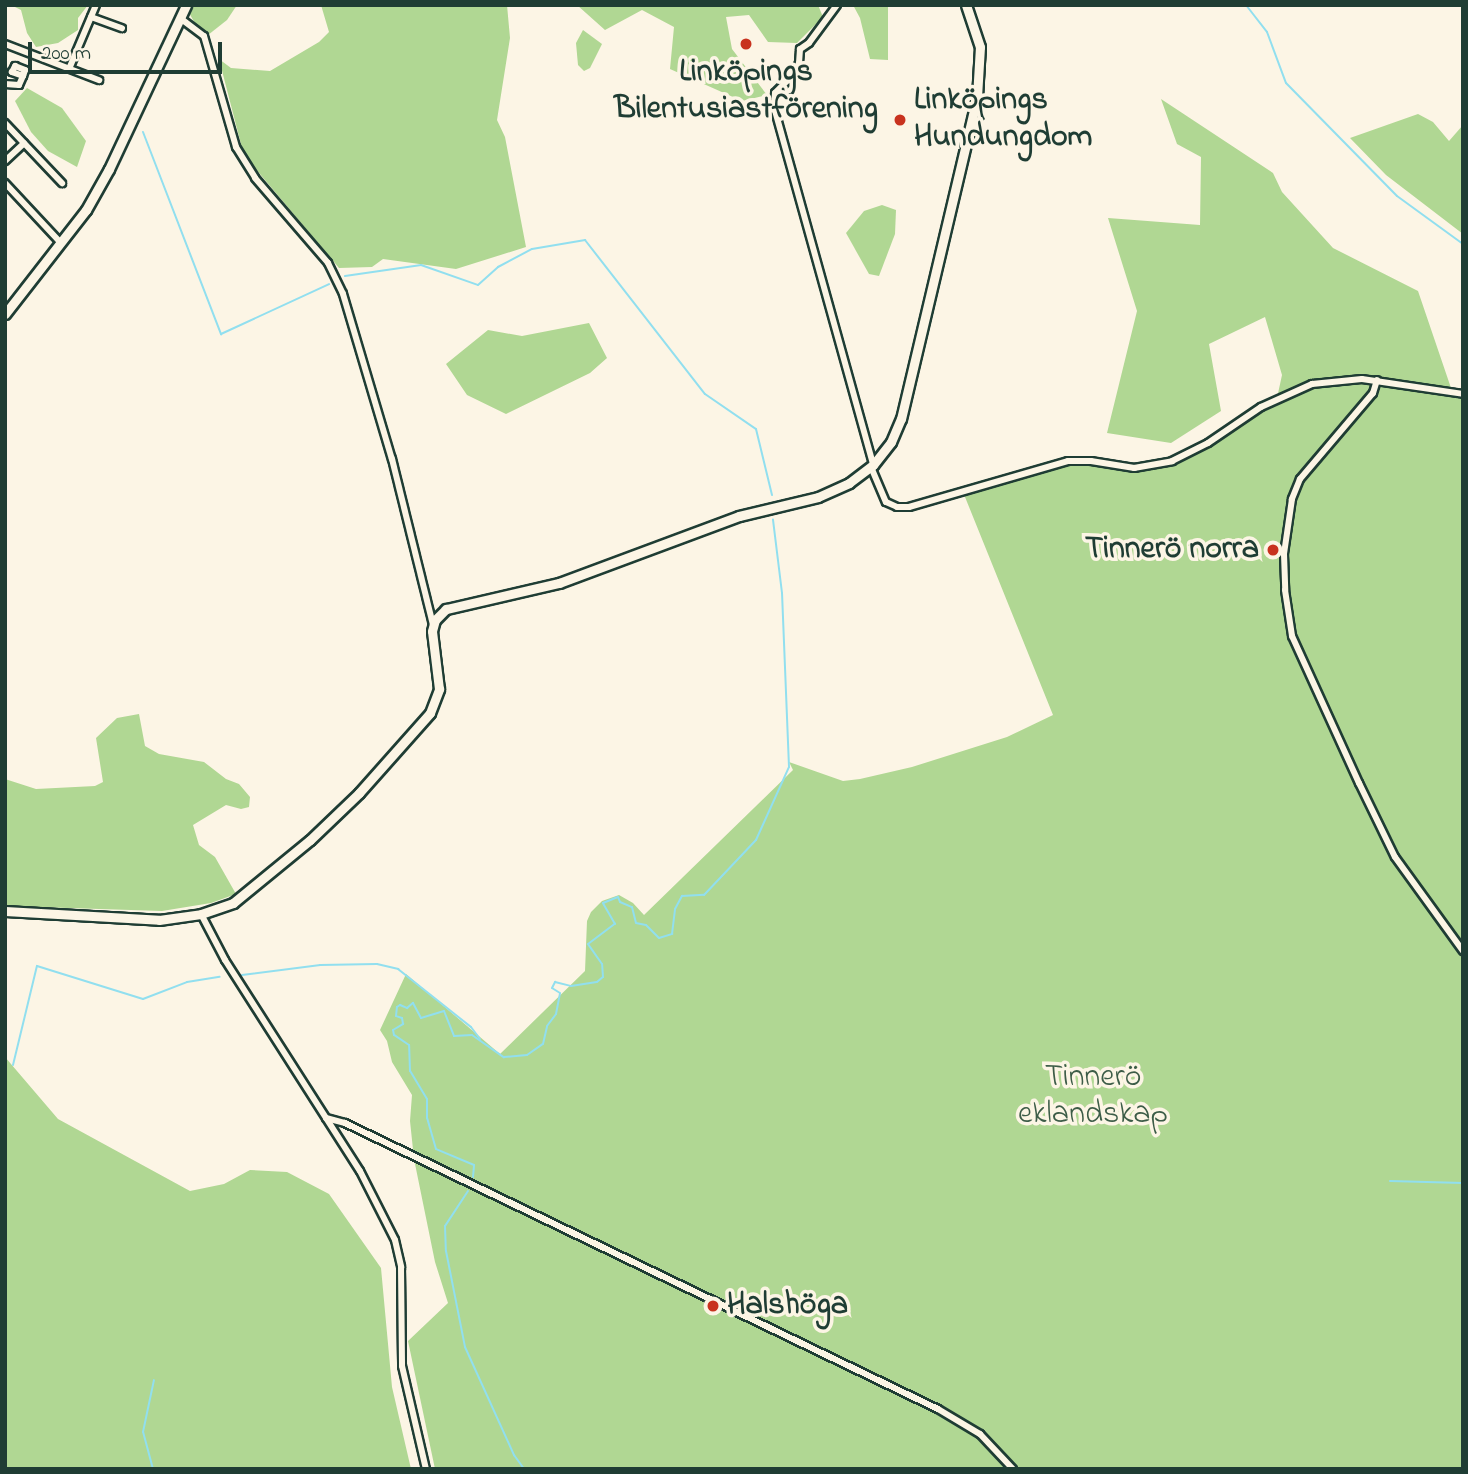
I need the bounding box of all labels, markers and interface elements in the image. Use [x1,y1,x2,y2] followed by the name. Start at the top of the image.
[32,28,226,72] scale bar
[738,36,754,52] marker: Linköpings Bilentusiastförening
[41,39,91,69] text: 200 m
[614,55,878,130] place label: Linköpings Bilentusiastförening
[914,83,1092,158] place label: Linköpings Hundungdom
[892,112,908,128] marker: Linköpings Hundungdom
[1085,531,1259,569] place label: Tinnerö norra
[1265,542,1281,558] marker: Tinnerö norra
[1018,1060,1168,1135] park label: Tinnerö eklandskap
[727,1287,848,1325] place label: Halshöga
[705,1298,721,1314] marker: Halshöga

